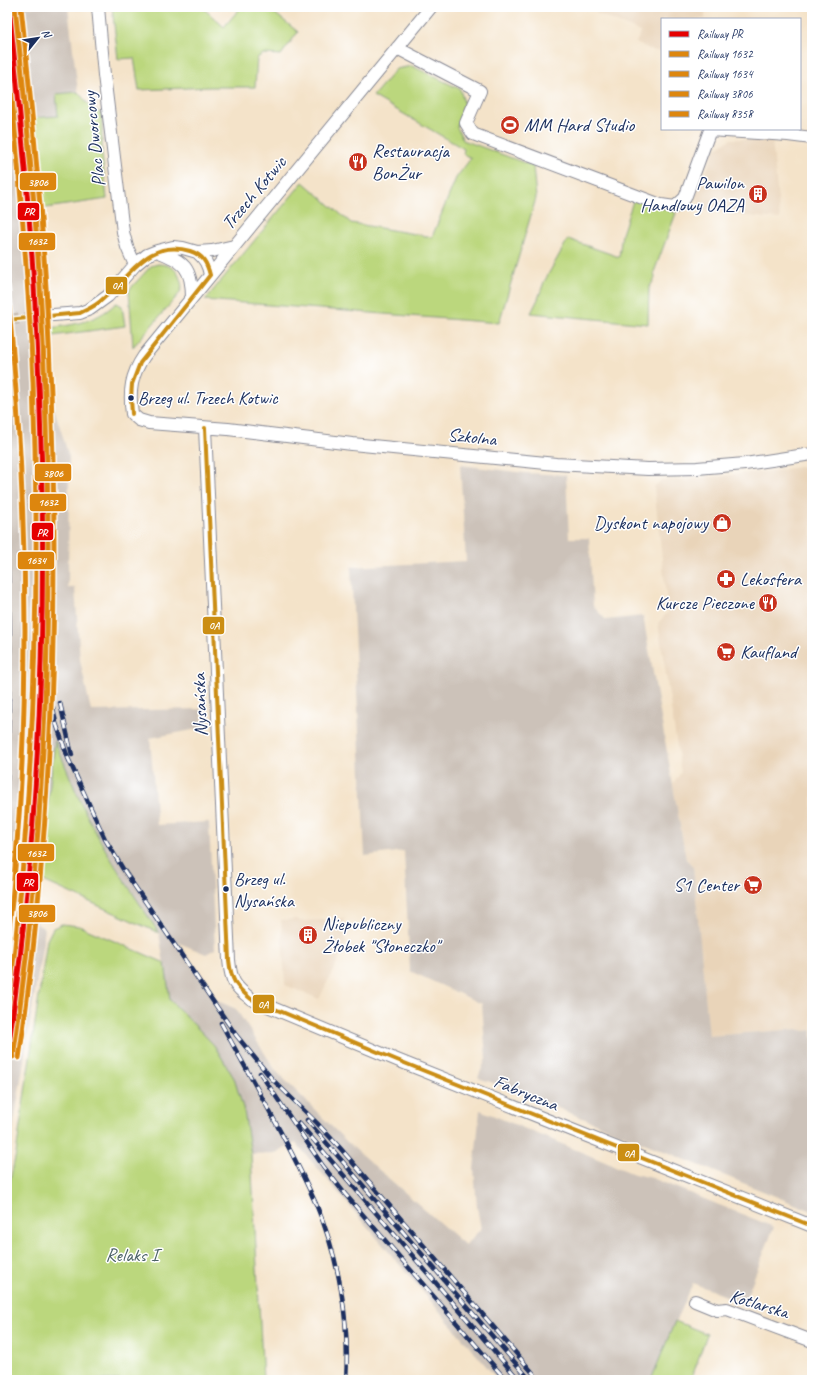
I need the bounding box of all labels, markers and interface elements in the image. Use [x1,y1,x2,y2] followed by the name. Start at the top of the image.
[18,18,58,58] north arrow
[661,18,801,130] legend
[697,26,744,42] text: Railway PR
[39,27,56,41] text: N
[697,46,754,62] text: Railway 1632
[697,66,754,82] text: Railway 1634
[697,86,753,102] text: Railway 3806
[77,89,111,188] street label: Plac Dworcowy
[697,106,754,122] text: Railway 8358
[524,113,635,137] place label: MM Hard Studio
[499,114,521,136] sports icon: MM Hard Studio
[372,139,450,185] place label: Restauracja BonŻur
[216,150,292,235] street label: Trzech Kotwic
[347,151,369,173] restaurant icon: Restauracja BonŻur
[640,171,745,217] place label: Pawilon Handlowy OAZA
[19,172,57,191] line badge: 3806
[28,175,49,189] text: 3806
[747,183,769,205] building icon: Pawilon Handlowy OAZA
[17,202,40,221] line badge: PR
[24,204,36,218] text: PR
[18,232,56,251] line badge: 1632
[27,234,48,248] text: 1632
[105,276,128,295] line badge: 0A
[112,278,124,292] text: 0A
[138,387,279,409] place label: Brzeg ul. Trzech Kotwic
[126,393,136,403] marker: Brzeg ul. Trzech Kotwic
[447,423,499,452] street label: Szkolna
[34,463,72,482] line badge: 3806
[43,466,64,480] text: 3806
[29,493,67,512] line badge: 1632
[38,495,59,509] text: 1632
[594,511,710,535] place label: Dyskont napojowy
[711,512,733,534] shop icon: Dyskont napojowy
[31,522,54,541] line badge: PR
[37,525,49,539] text: PR
[17,551,55,570] line badge: 1634
[26,553,48,567] text: 1634
[740,567,803,591] place label: Lekosfera
[715,568,737,590] pharmacy icon: Lekosfera
[656,591,756,615] place label: Kurcze Pieczone
[757,592,779,614] restaurant icon: Kurcze Pieczone
[202,616,225,635] line badge: 0A
[209,618,221,632] text: 0A
[740,640,800,664] place label: Kaufland
[715,641,737,663] supermarket icon: Kaufland
[187,671,213,737] street label: Nysańska
[17,843,55,862] line badge: 1632
[26,846,47,860] text: 1632
[234,868,295,912] place label: Brzeg ul. Nysańska
[16,872,39,892] line badge: PR
[674,873,741,897] place label: S1 Center
[742,874,764,896] supermarket icon: S1 Center
[23,875,35,889] text: PR
[221,884,231,894] marker: Brzeg ul. Nysańska
[18,904,56,923] line badge: 3806
[27,906,48,920] text: 3806
[322,912,443,958] place label: Niepubliczny Żłobek "Słoneczko"
[297,924,319,946] building icon: Niepubliczny Żłobek "Słoneczko"
[252,994,275,1014] line badge: 0A
[258,997,270,1011] text: 0A
[490,1069,563,1117] street label: Fabryczna
[617,1143,640,1162] line badge: 0A
[624,1146,636,1160] text: 0A
[106,1243,163,1267] park label: Relaks I
[727,1284,793,1325] street label: Kotlarska

